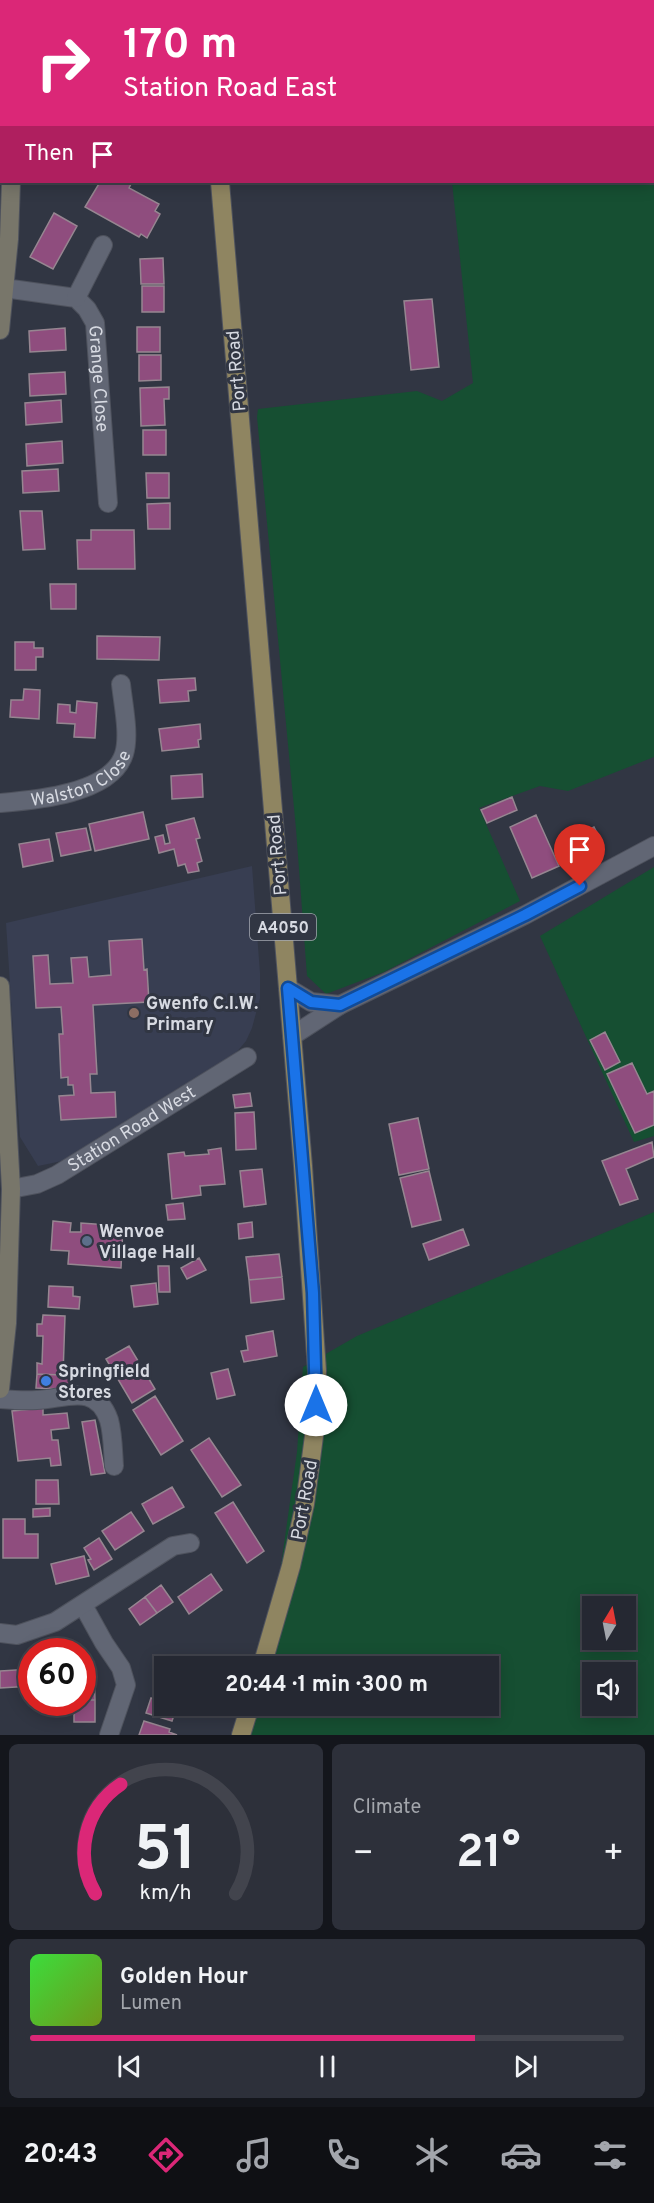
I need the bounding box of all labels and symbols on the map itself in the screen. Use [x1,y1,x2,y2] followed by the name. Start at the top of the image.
[82,324,113,433] street label: Grange Close
[222,329,252,412] street label: Port Road
[29,747,137,813] street label: Walston Close
[263,813,293,896] street label: Port Road
[554,824,605,886] pin
[250,914,316,940] road number: A4050
[146,993,258,1037] place label: Gwenfo C.I.W. Primary
[127,1006,141,1020] marker: Gwenfo C.I.W. Primary
[64,1082,201,1179] street label: Station Road West
[99,1221,195,1265] place label: Wenvoe Village Hall
[80,1234,94,1248] marker: Wenvoe Village Hall
[58,1361,150,1405] place label: Springfield Stores
[284,1373,348,1437] position arrow
[39,1374,53,1388] marker: Springfield Stores
[287,1458,324,1542] street label: Port Road
[582,1596,636,1650] north arrow
[18,1638,96,1716] speed limit sign: 60

